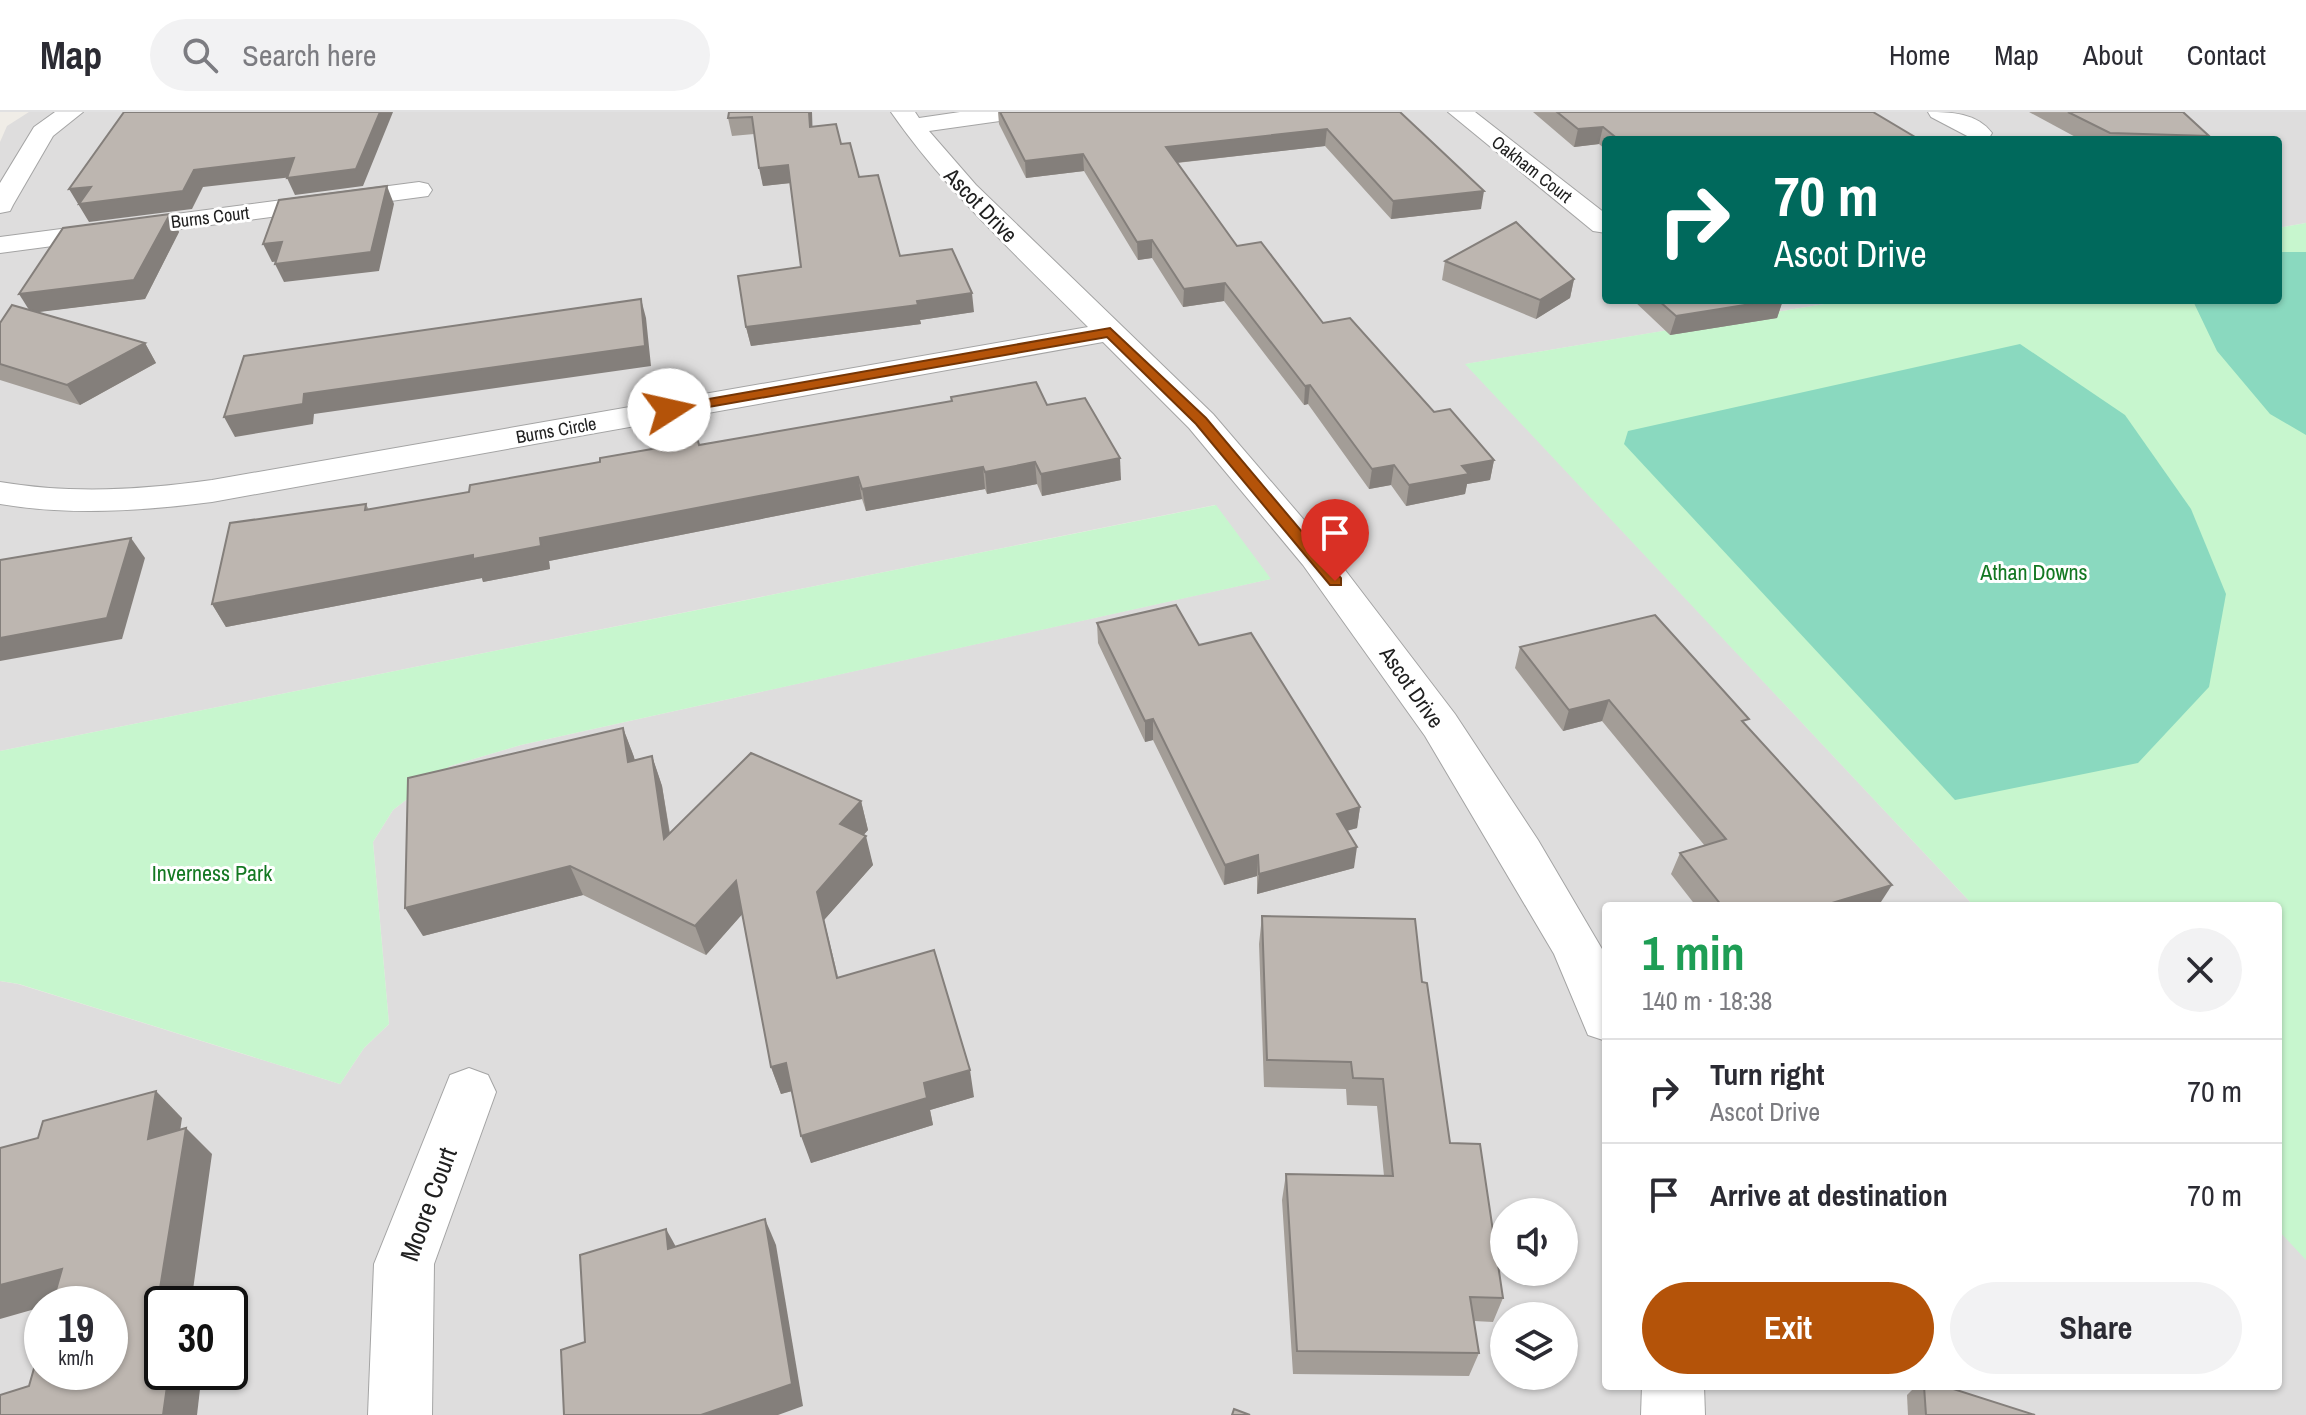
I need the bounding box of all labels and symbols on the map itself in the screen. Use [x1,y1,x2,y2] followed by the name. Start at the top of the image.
[1486,130,1578,208] street label: Oakham Court
[937,160,1024,249] street label: Ascot Drive
[169,200,251,234] street label: Burns Court
[627,368,711,452] position arrow
[514,411,598,449] street label: Burns Circle
[1301,499,1369,581] pin
[1979,557,2088,587] park label: Athan Downs
[1372,639,1451,734] street label: Ascot Drive
[152,858,273,888] park label: Inverness Park
[391,1142,465,1266] street label: Moore Court
[144,1286,248,1390] speed limit sign: 30

